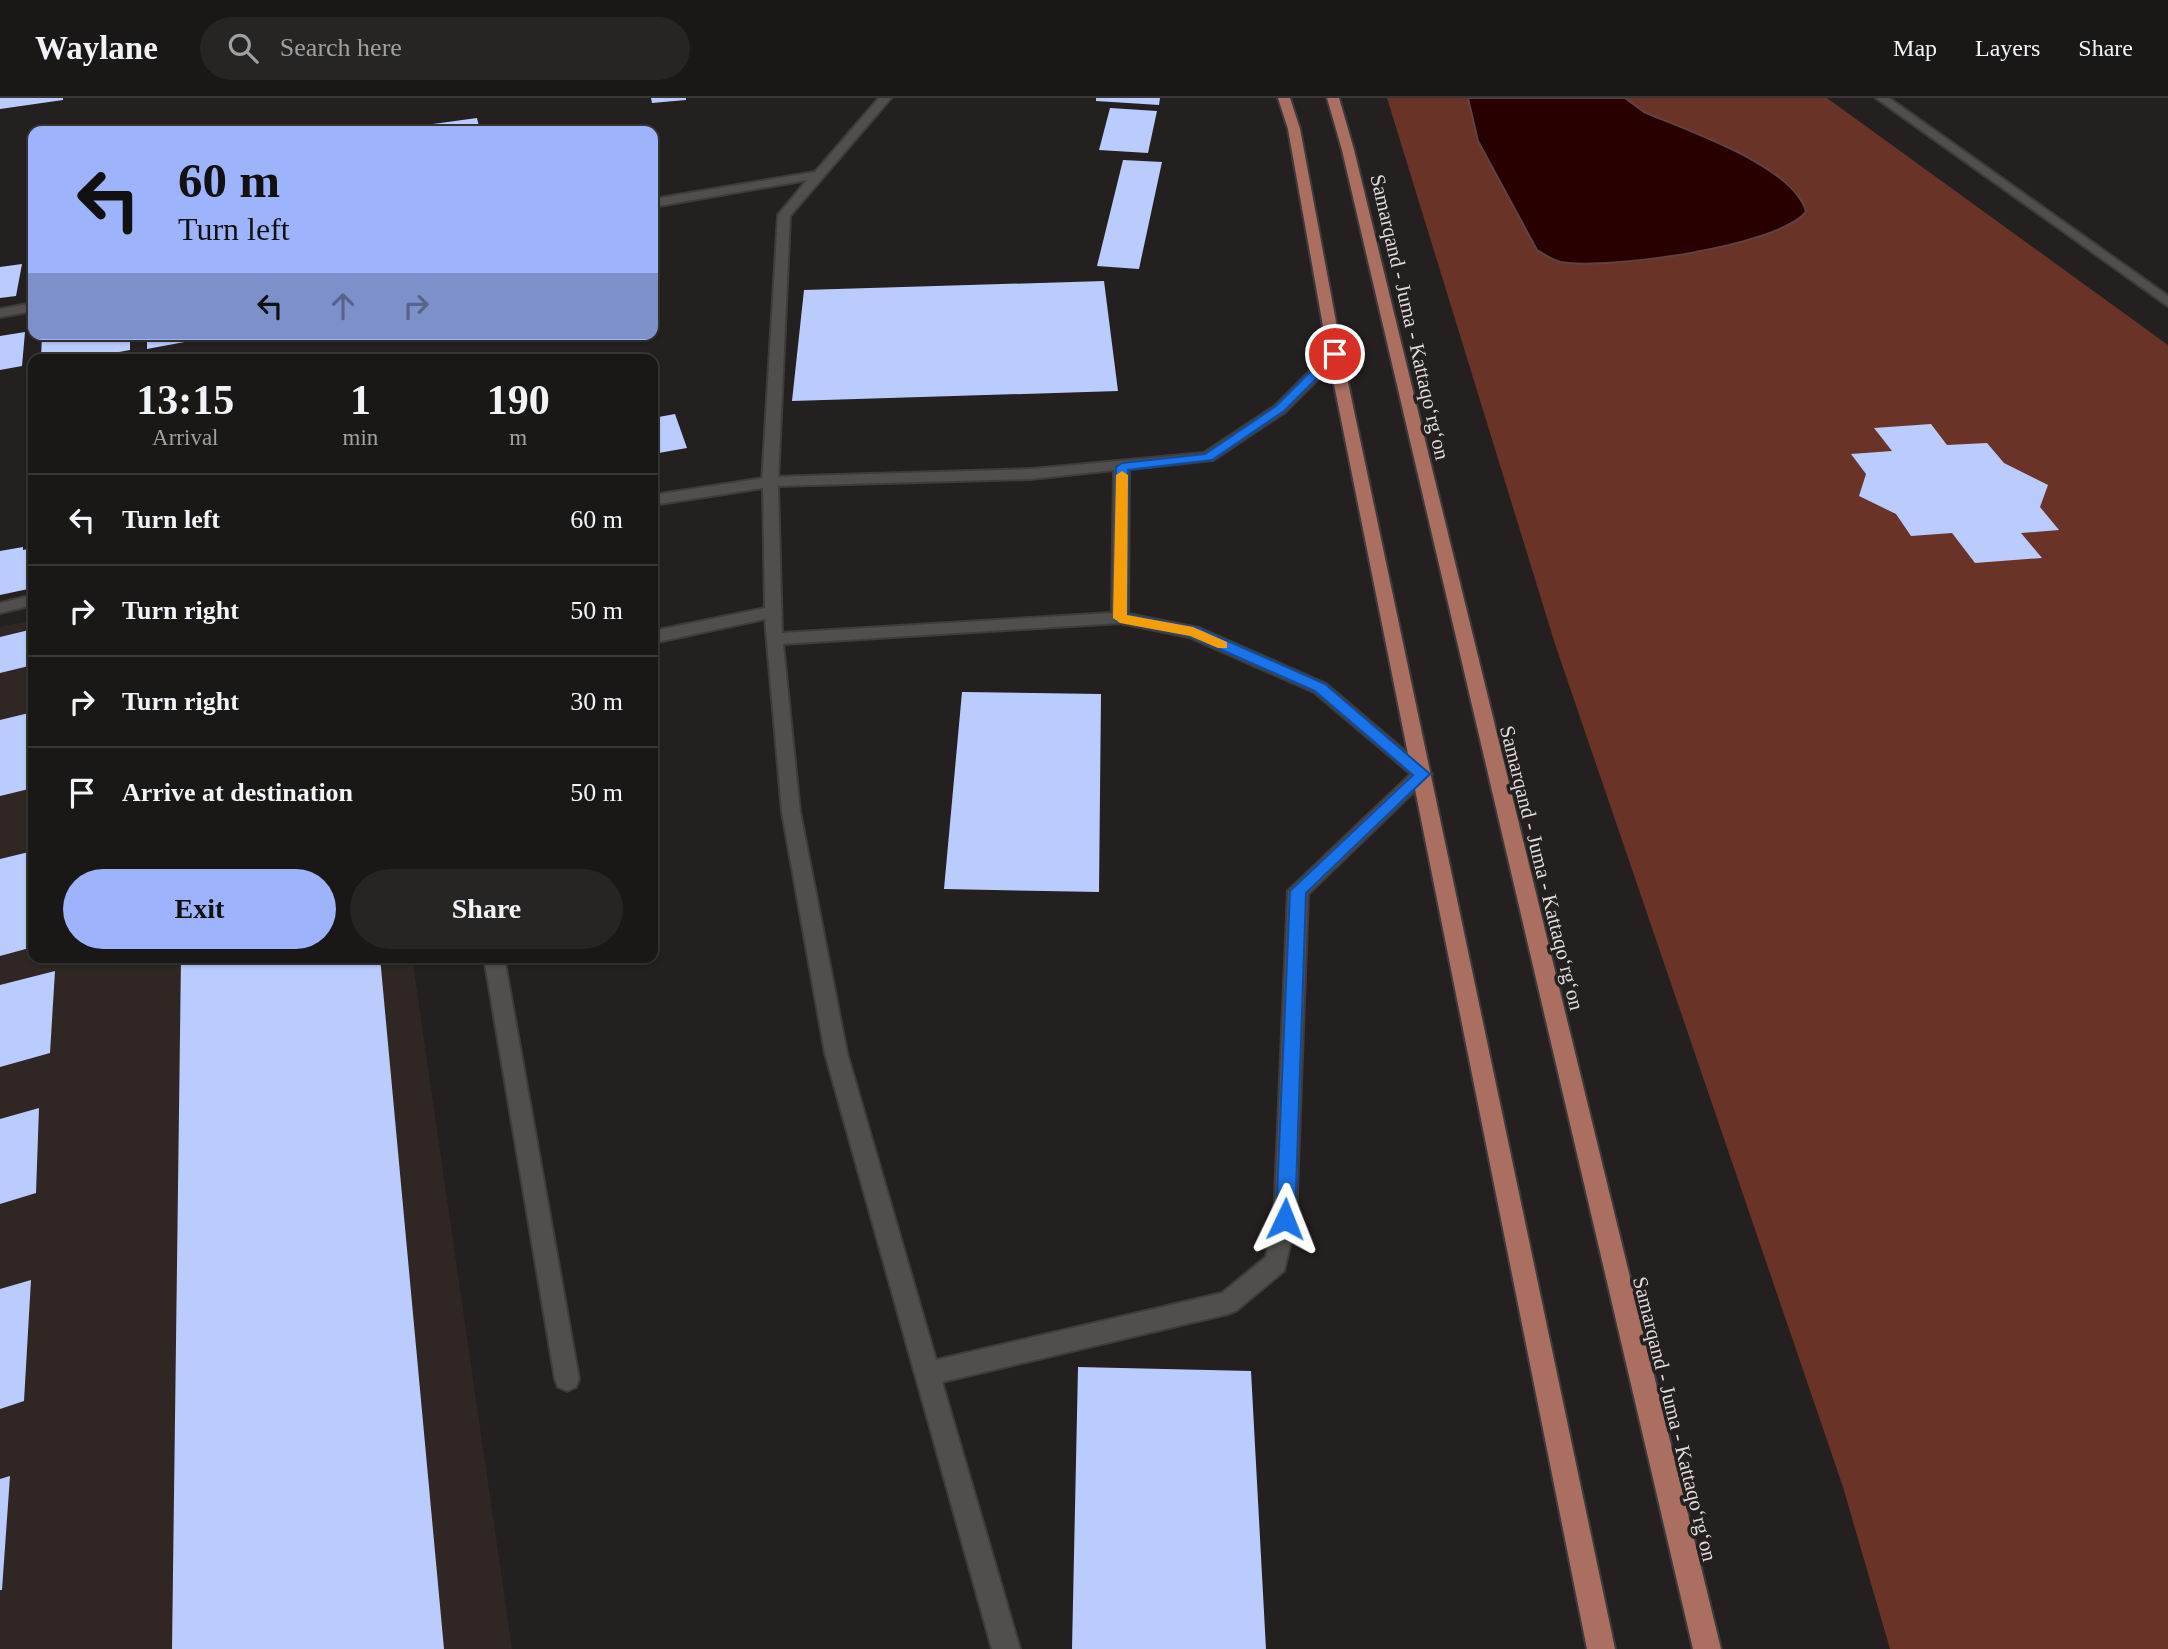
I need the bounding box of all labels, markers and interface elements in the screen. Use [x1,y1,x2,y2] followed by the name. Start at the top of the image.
[200,17,690,80] search box
[224,29,262,67] icon: search
[35,30,158,66] text: Waylane
[280,33,402,62] text: Search here
[1893,35,1937,61] text: Map
[1975,35,2040,61] text: Layers
[2078,35,2133,61] text: Share
[178,153,280,208] text: 60 m
[63,154,154,245] icon: left
[1365,172,1455,463] street label: Samarqand - Juma - Kattaqo‘rg‘on
[178,211,290,247] text: Turn left
[251,287,289,325] icon: left
[324,287,362,325] icon: ahead
[397,287,435,325] icon: right
[1305,324,1365,384] pin
[1316,335,1354,373] icon: arrive
[136,377,234,423] text: 13:15
[350,377,371,423] text: 1
[487,377,550,423] text: 190
[152,425,219,450] text: Arrival
[343,425,378,450] text: min
[509,425,527,450] text: m
[63,501,101,539] icon: left
[122,505,220,534] text: Turn left
[570,505,623,534] text: 60 m
[63,592,101,630] icon: right
[122,596,239,625] text: Turn right
[570,596,623,625] text: 50 m
[63,683,101,721] icon: right
[122,687,239,716] text: Turn right
[570,687,623,716] text: 30 m
[1495,723,1589,1013] street label: Samarqand - Juma - Kattaqo‘rg‘on
[63,774,101,812] icon: arrive
[122,778,353,807] text: Arrive at destination
[570,778,623,807] text: 50 m
[63,869,336,949] button: Exit
[350,869,623,949] button: Share
[1248,1182,1322,1256] position arrow
[1628,1274,1722,1564] street label: Samarqand - Juma - Kattaqo‘rg‘on

